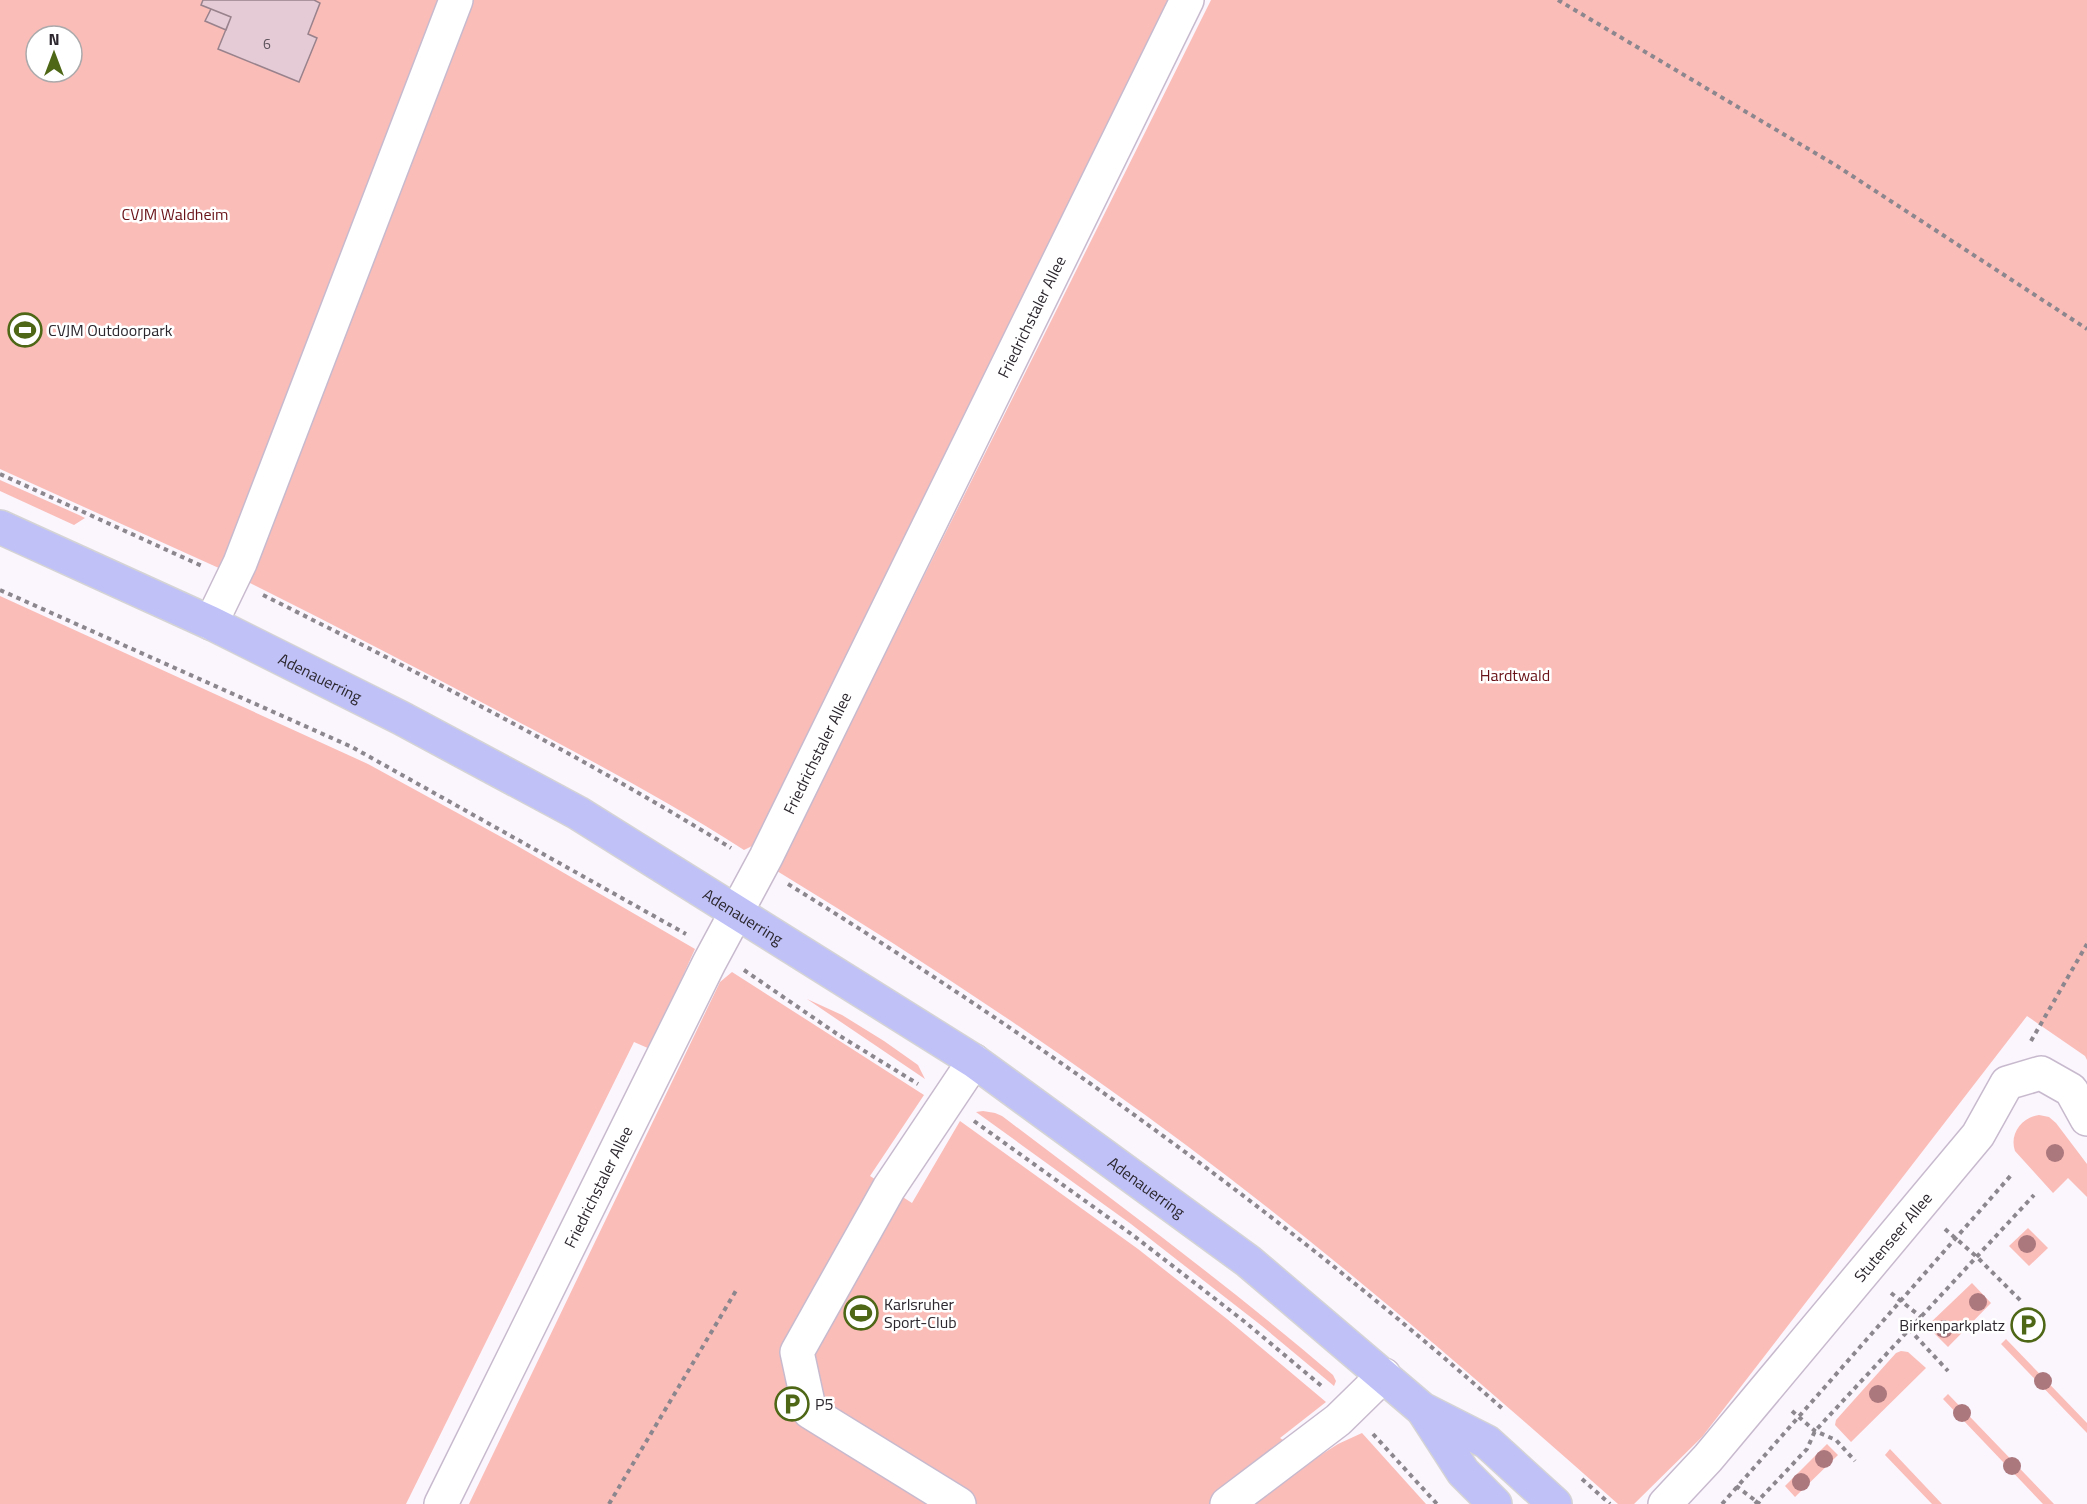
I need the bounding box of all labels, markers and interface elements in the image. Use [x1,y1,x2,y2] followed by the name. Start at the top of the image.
[24,24,84,84] north arrow
[48,27,60,51] text: N
[263,33,271,54] house number: 6
[122,202,228,226] park label: CVJM Waldheim
[991,252,1072,382] street label: Friedrichstaler Allee
[7,312,43,348] sports icon: CVJM Outdoorpark
[48,318,173,342] place label: CVJM Outdoorpark
[274,647,366,709] street label: Adenauerring
[1480,663,1550,687] park label: Hardtwald
[777,688,857,818] street label: Friedrichstaler Allee
[698,882,788,951] street label: Adenauerring
[558,1122,639,1252] street label: Friedrichstaler Allee
[1103,1151,1190,1223] street label: Adenauerring
[1848,1187,1937,1287] street label: Stutenseer Allee
[884,1292,957,1334] place label: Karlsruher Sport-Club
[843,1295,879,1331] sports icon: Karlsruher Sport-Club
[2010,1307,2046,1343] parking icon: Birkenparkplatz
[1899,1313,2005,1337] place label: Birkenparkplatz
[774,1386,810,1422] parking icon: P5
[815,1392,833,1416] place label: P5

